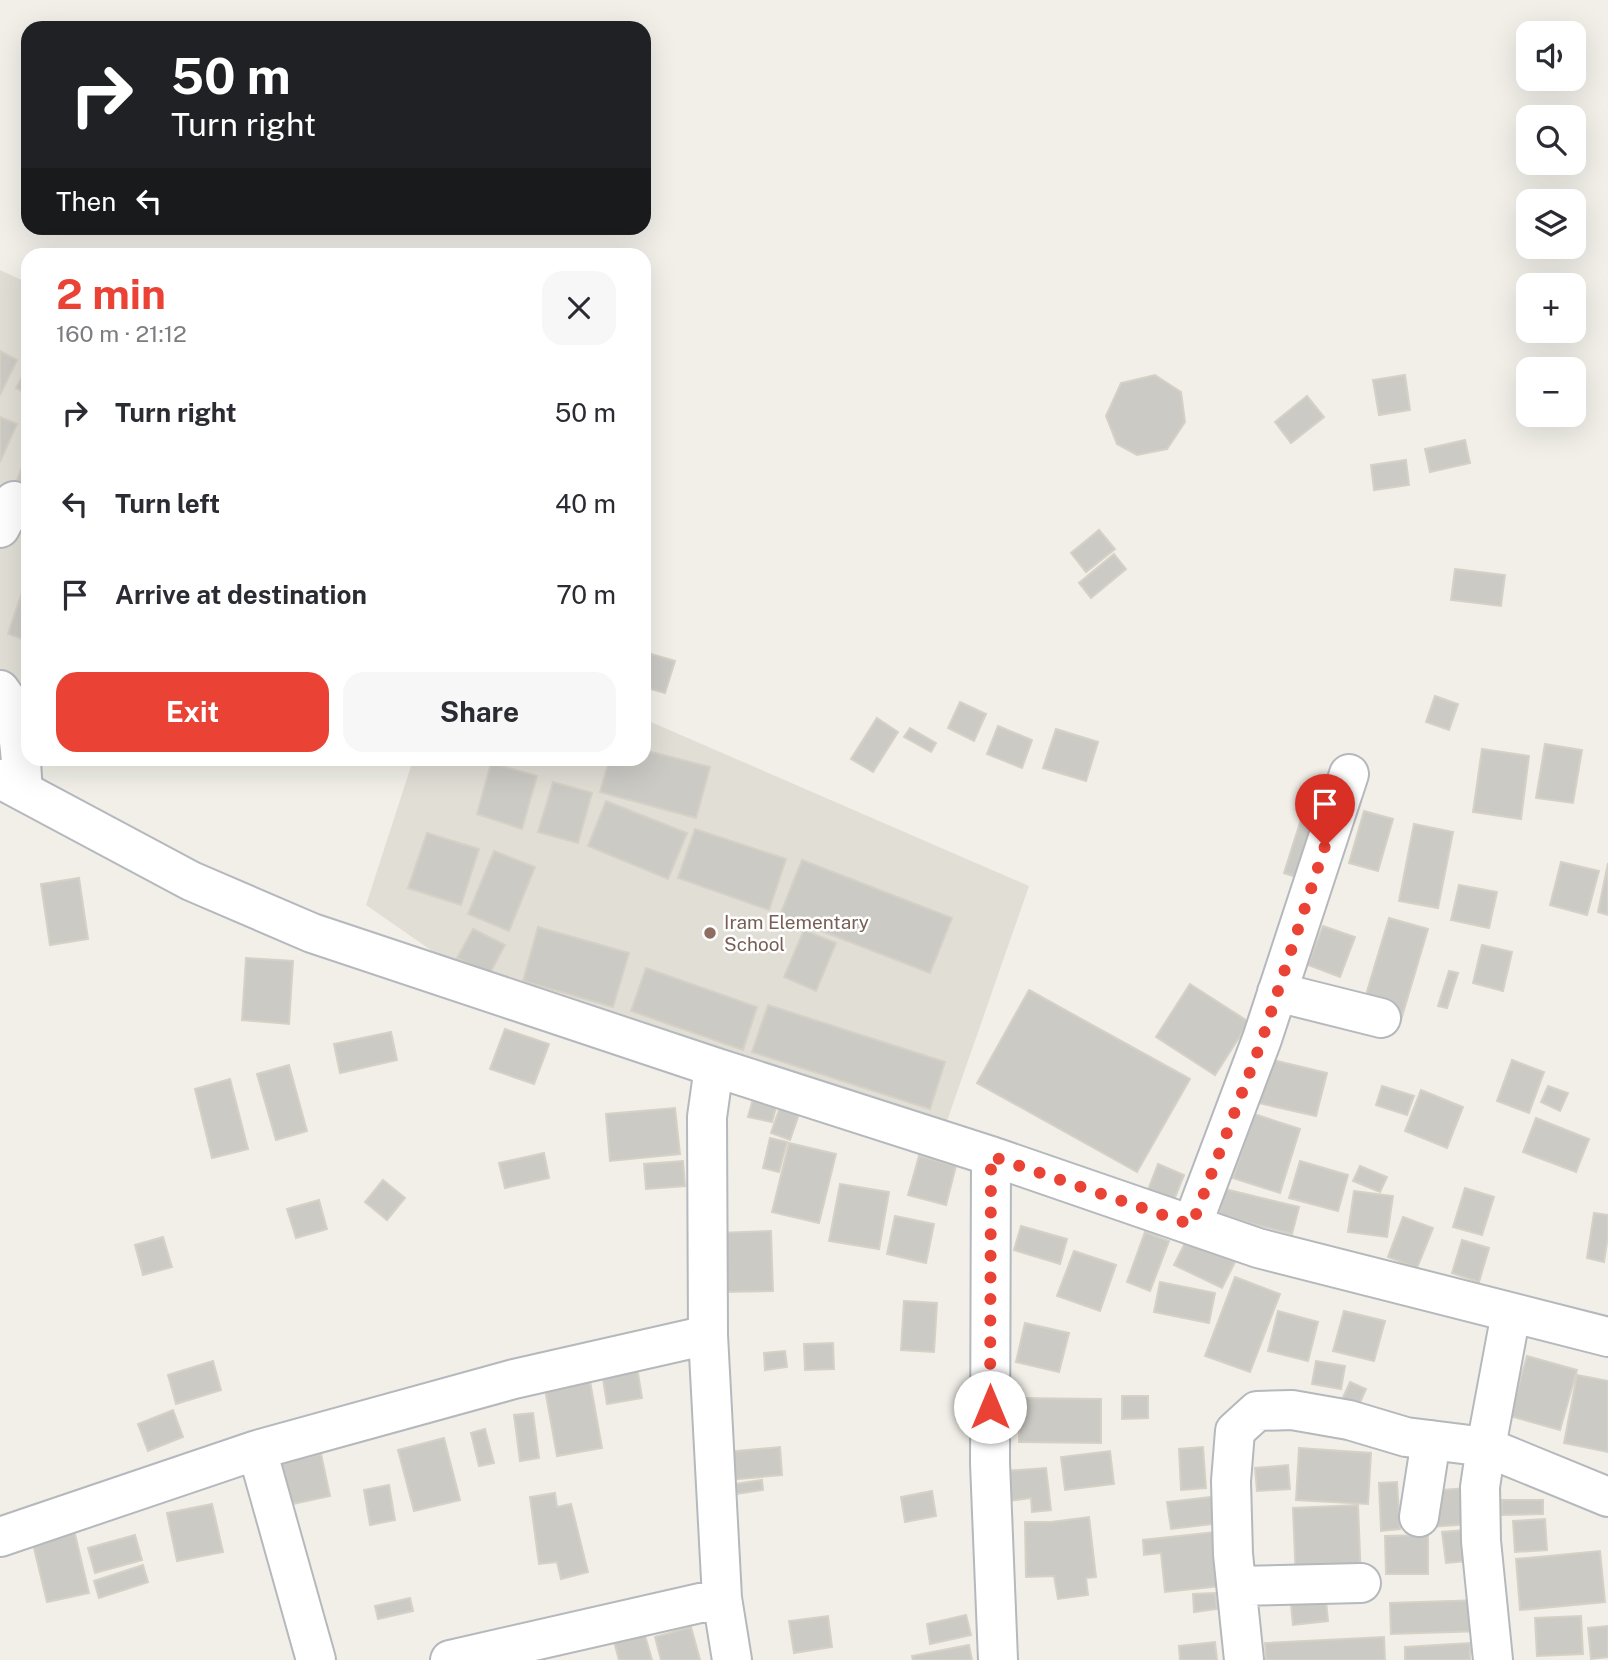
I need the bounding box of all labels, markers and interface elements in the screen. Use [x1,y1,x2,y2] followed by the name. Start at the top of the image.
[1516,21,1586,427] map controls
[1516,21,1586,91] button: sound
[171,47,291,105] text: 50 m
[56,49,147,140] icon: right
[1516,105,1586,175] button: search
[171,106,316,143] text: Turn right
[130,182,168,220] icon: left
[56,186,116,217] text: Then
[1516,189,1586,259] button: layers
[56,269,166,318] text: 2 min
[542,271,616,345] button: close
[1516,273,1586,343] button: +
[56,320,187,347] text: 160 m · 21:12
[1516,357,1586,427] button: −
[56,394,94,432] icon: right
[115,397,237,428] text: Turn right
[555,397,616,428] text: 50 m
[56,485,94,523] icon: left
[115,488,220,519] text: Turn left
[555,488,616,519] text: 40 m
[56,576,94,614] icon: arrive
[115,579,367,610] text: Arrive at destination
[556,579,616,610] text: 70 m
[56,672,329,752] button: Exit
[343,672,616,752] button: Share
[1295,774,1355,846] pin
[1306,785,1344,823] icon: arrive
[724,911,869,955] place label: Iram Elementary School
[702,925,718,941] marker: Iram Elementary School
[953,1370,1027,1444] position arrow

